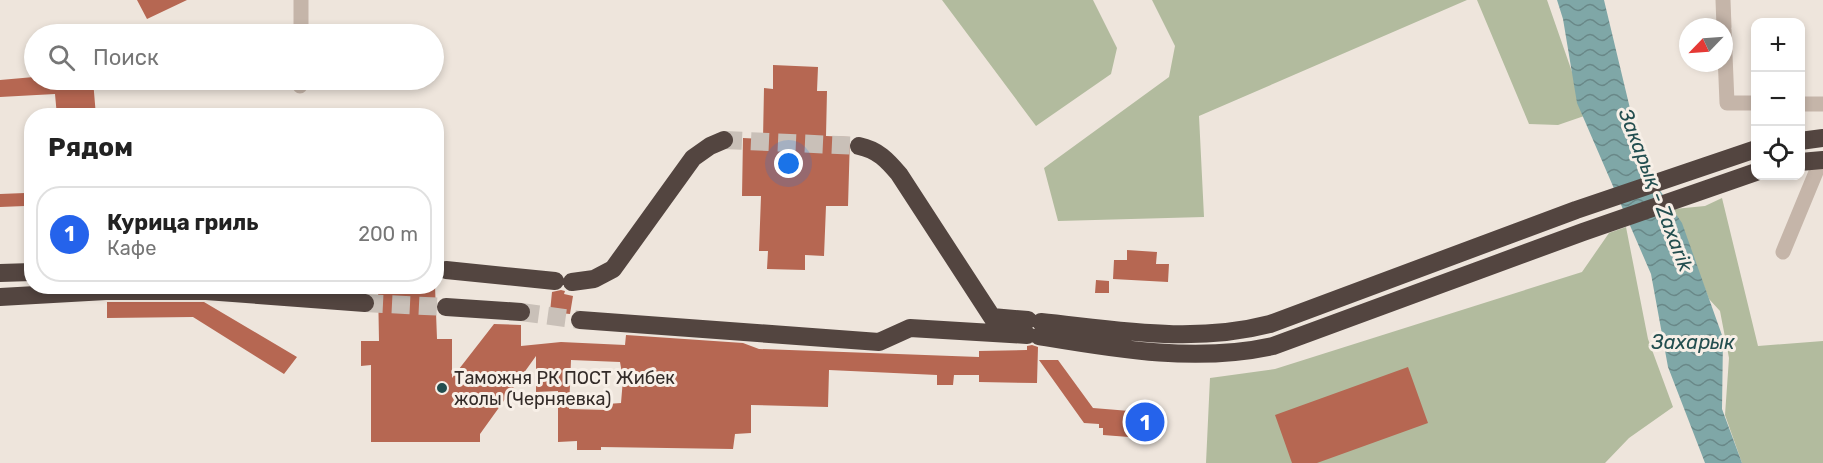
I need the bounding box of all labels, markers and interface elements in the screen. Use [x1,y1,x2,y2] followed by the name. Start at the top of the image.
[1679,18,1733,72] north arrow
[1751,18,1805,180] map controls
[1751,18,1805,72] button: +
[24,24,444,90] search box
[45,41,78,74] icon: search
[93,44,159,71] text: Поиск
[1751,72,1805,126] button: −
[1614,104,1698,275] water label: Закарық - Zaxarik
[1751,126,1805,180] button: locate
[48,132,133,163] text: Рядом
[774,149,803,178] your location
[107,209,258,236] text: Курица гриль
[65,222,74,246] text: 1
[358,222,418,246] text: 200 m
[107,236,156,260] text: Кафе
[1650,330,1735,354] water label: Захарык
[454,367,675,410] place label: Таможня РК ПОСТ Жибек жолы (Черняевка)
[435,381,449,395] marker: Таможня РК ПОСТ Жибек жолы (Черняевка)
[1126,400,1164,444] pin: 1

